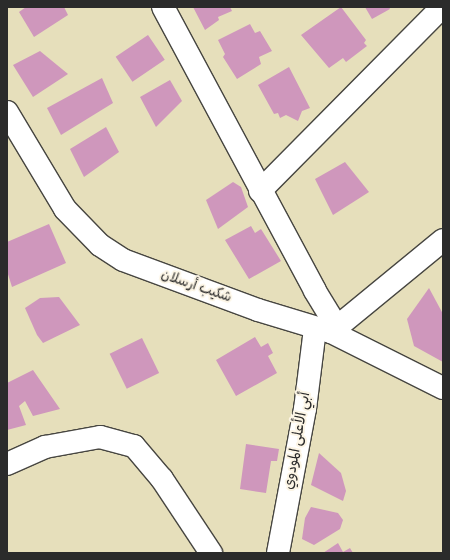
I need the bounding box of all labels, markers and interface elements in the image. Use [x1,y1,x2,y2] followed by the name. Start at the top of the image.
[158,267,234,307] street label: شكيب أرسلان
[281,391,315,491] street label: أبي الأعلى المودوي

